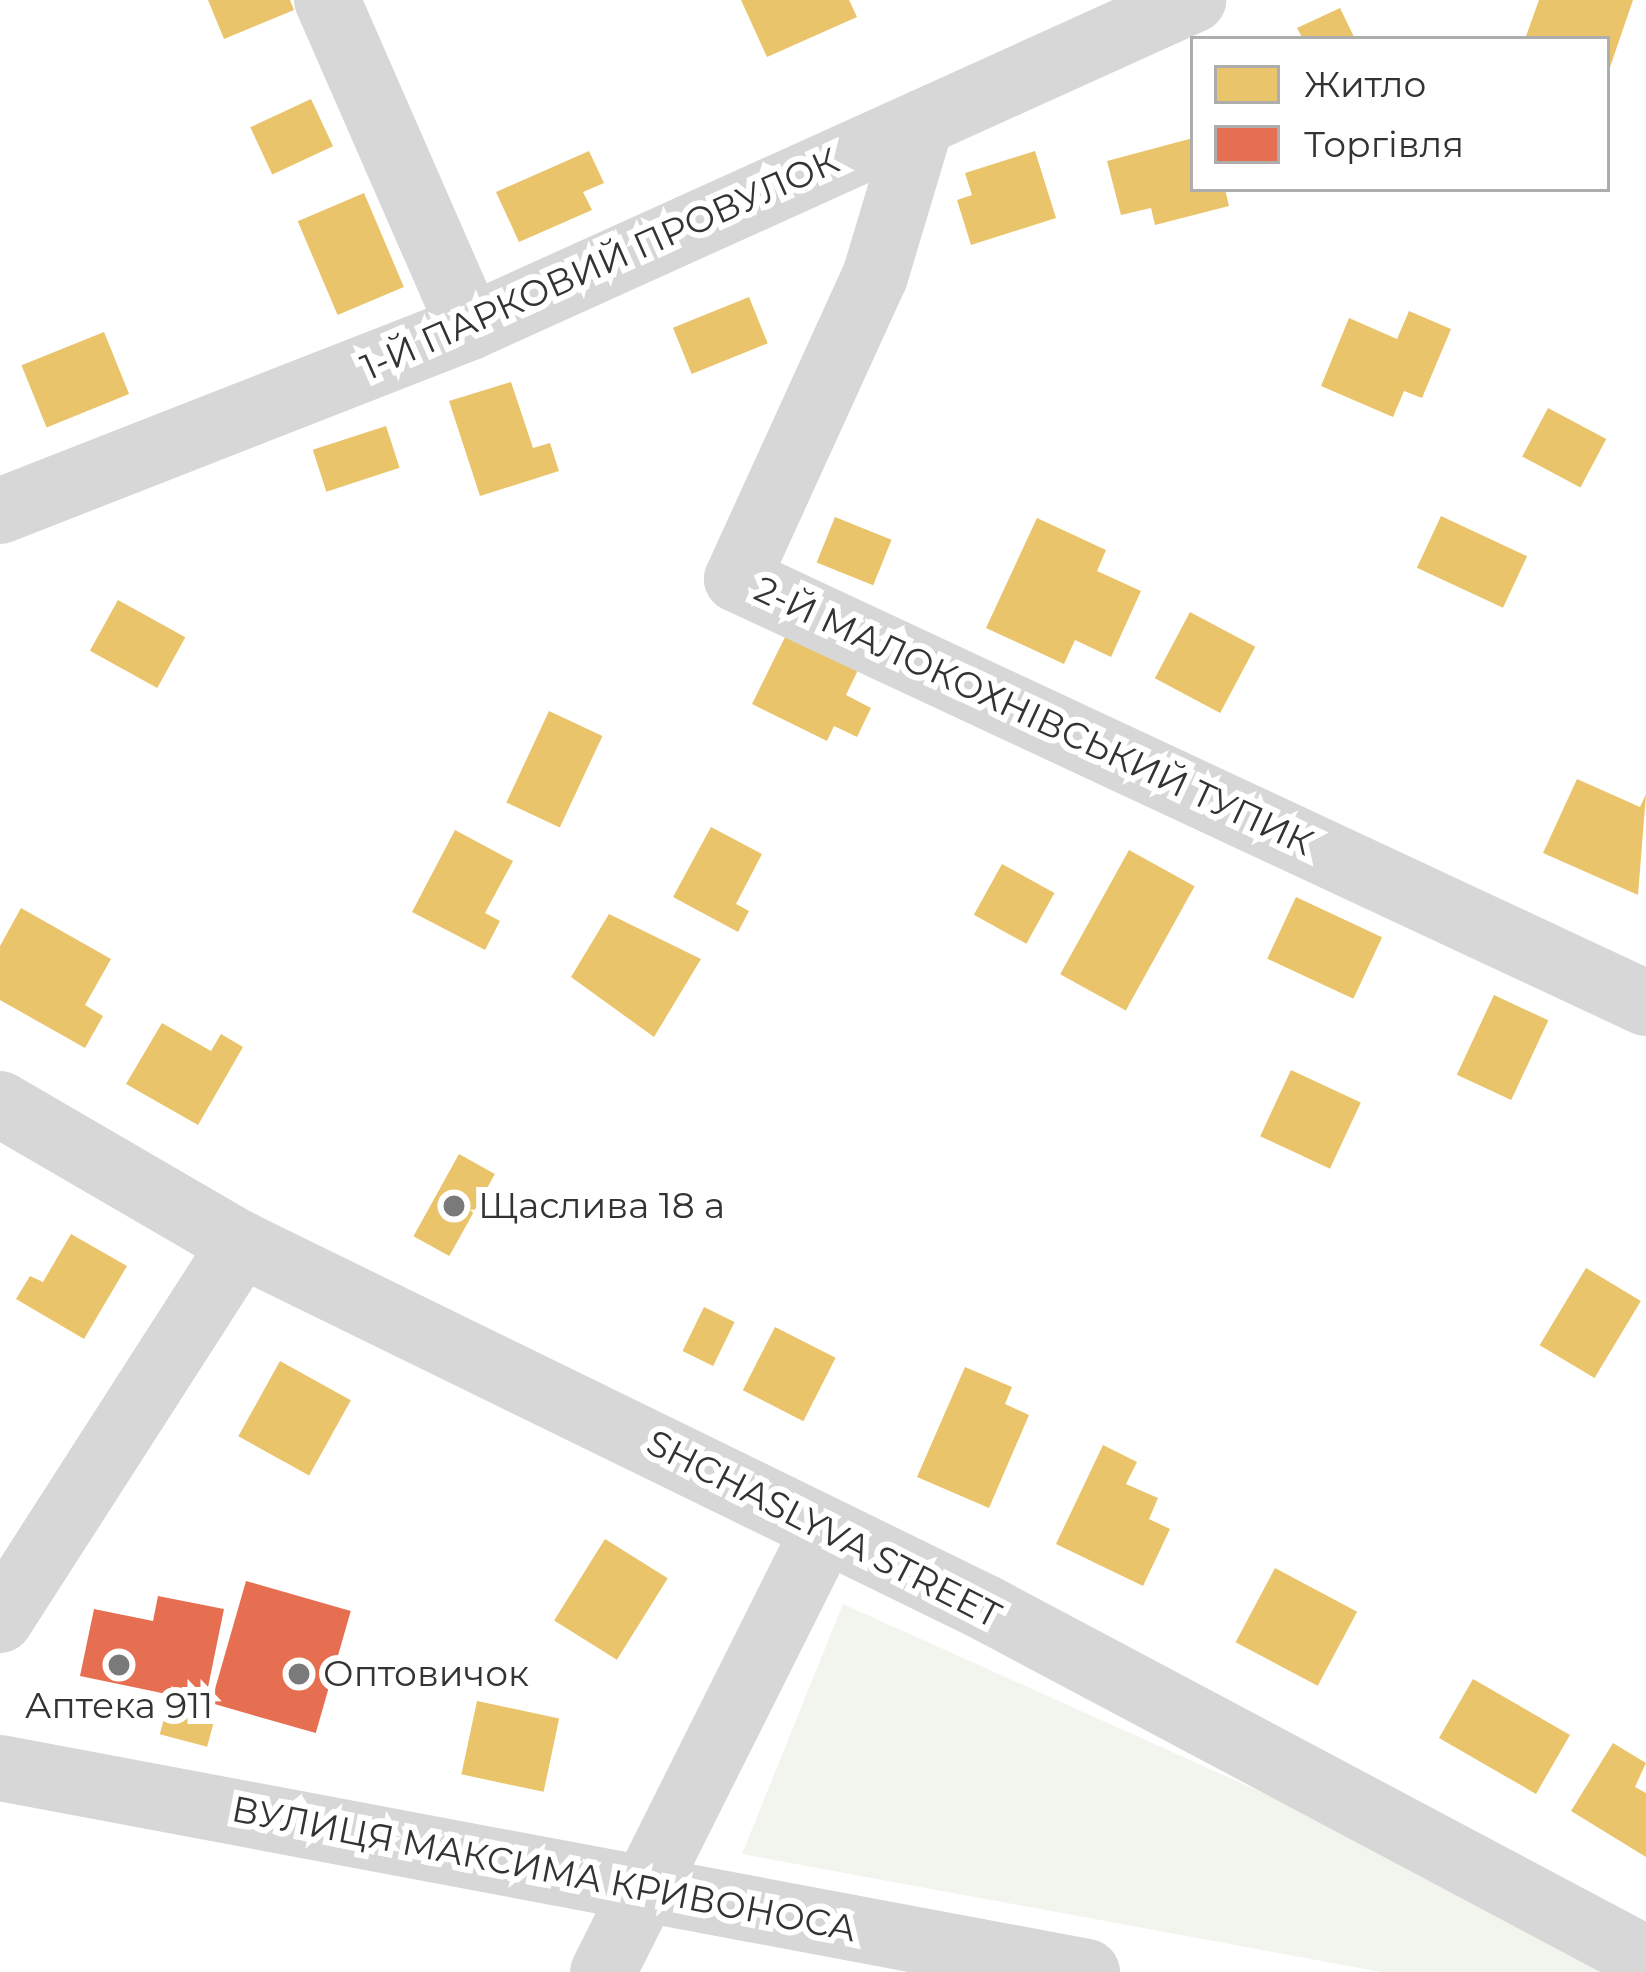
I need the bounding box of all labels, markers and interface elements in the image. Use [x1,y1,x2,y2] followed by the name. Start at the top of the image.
[1190,36,1610,192] legend
[1304,62,1426,106] text: Житло
[1304,122,1464,166] text: Торгівля
[354,139,846,389] street label: 1-Й ПАРКОВИЙ ПРОВУЛОК
[748,567,1320,865] street label: 2-Й МАЛОКОХНІВСЬКИЙ ТУПИК
[478,1184,725,1228] place label: Щаслива 18 а
[441,1193,467,1219] marker: Щаслива 18 а
[640,1421,1008,1637] street label: SHCHASLYVA STREET
[106,1652,132,1678] marker: Аптека 911
[323,1652,529,1696] place label: Оптовичок
[286,1661,312,1687] marker: Оптовичок
[25,1684,213,1728] place label: Аптека 911
[228,1787,860,1951] street label: ВУЛИЦЯ МАКСИМА КРИВОНОСА

